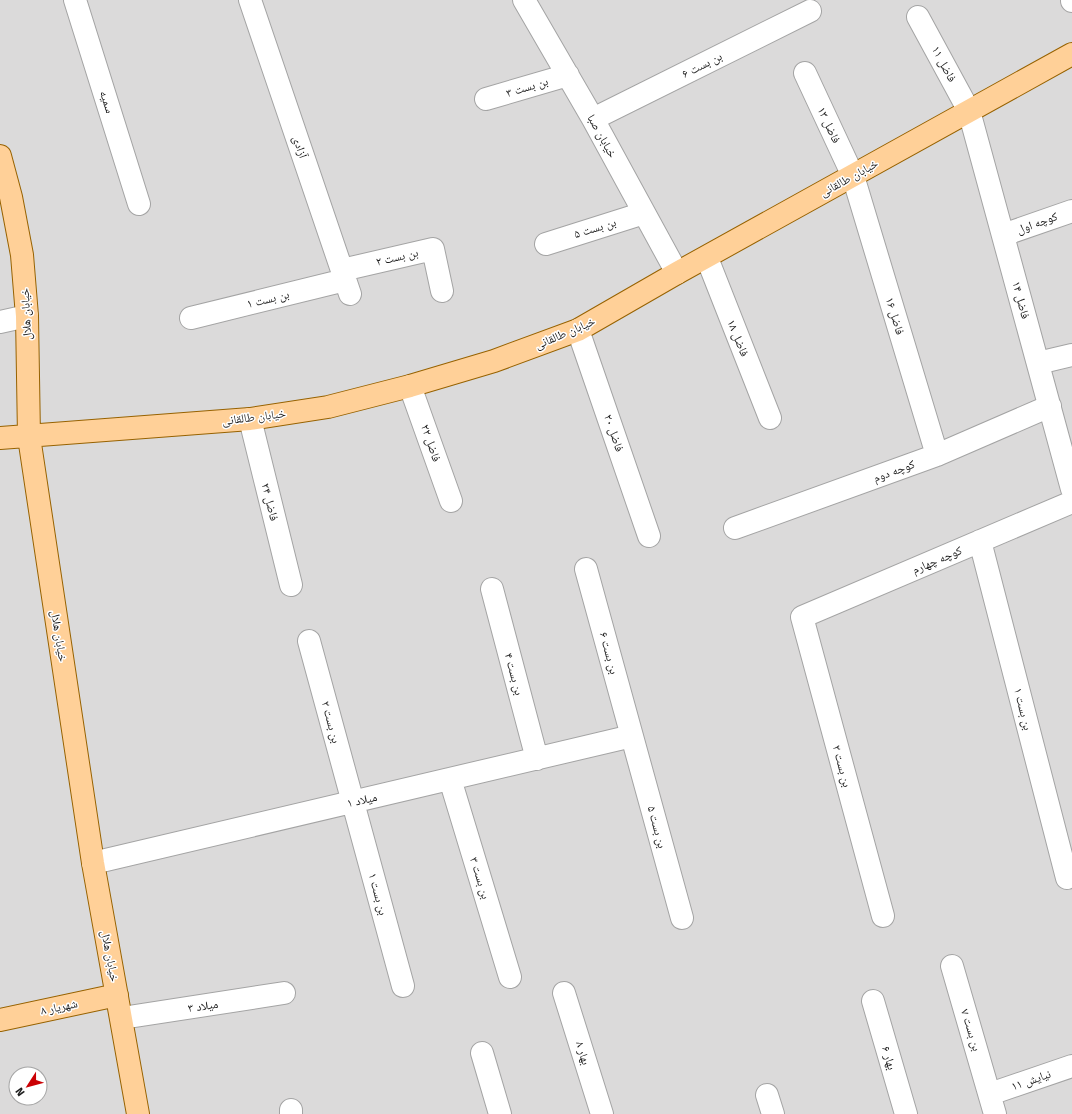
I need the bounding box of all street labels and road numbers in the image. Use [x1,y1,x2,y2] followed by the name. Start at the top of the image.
[929,44,959,84] street label: فاضل ۱۱
[680,49,725,81] street label: بن بست ۶
[504,74,550,100] street label: بن بست ۳
[97,89,117,115] street label: سمیه
[815,105,843,145] street label: فاضل ۱۳
[584,112,620,161] street label: خیابان صبا
[290,134,311,161] street label: آزادی
[818,156,881,200] street label: خیابان طالقانی
[1015,209,1059,237] street label: کوچه اول
[572,215,618,241] street label: بن بست ۵
[374,245,420,269] street label: بن بست ۲
[1009,280,1033,320] street label: فاضل ۱۴
[18,287,35,340] street label: خیابان هلال
[245,287,291,311] street label: بن بست ۱
[883,296,907,336] street label: فاضل ۱۶
[533,314,598,352] street label: خیابان طالقانی
[724,318,752,358] street label: فاضل ۱۸
[221,406,287,428] street label: خیابان طالقانی
[601,412,627,454] street label: فاضل ۲۰
[418,422,444,464] street label: فاضل ۲۲
[871,457,917,486] street label: کوچه دوم
[259,482,281,522] street label: فاضل ۲۴
[910,543,964,578] street label: کوچه چهارم
[48,609,70,663] street label: خیابان هلال
[596,630,621,676] street label: بن بست ۶
[501,651,526,697] street label: بن بست ۴
[1011,686,1035,732] street label: بن بست ۱
[318,699,343,745] street label: بن بست ۲
[829,743,854,789] street label: بن بست ۲
[345,790,379,810] street label: میلاد ۱
[644,804,669,850] street label: بن بست ۵
[467,855,493,901] street label: بن بست ۳
[365,871,390,917] street label: بن بست ۱
[98,929,122,983] street label: خیابان هلال
[39,996,79,1018] street label: شهریار ۸
[187,997,219,1016] street label: میلاد ۳
[958,1007,984,1053] street label: بن بست ۷
[572,1039,593,1067] street label: بهار ۸
[879,1044,899,1072] street label: بهار ۶
[1009,1067,1053,1093] street label: نیایش ۱۱

